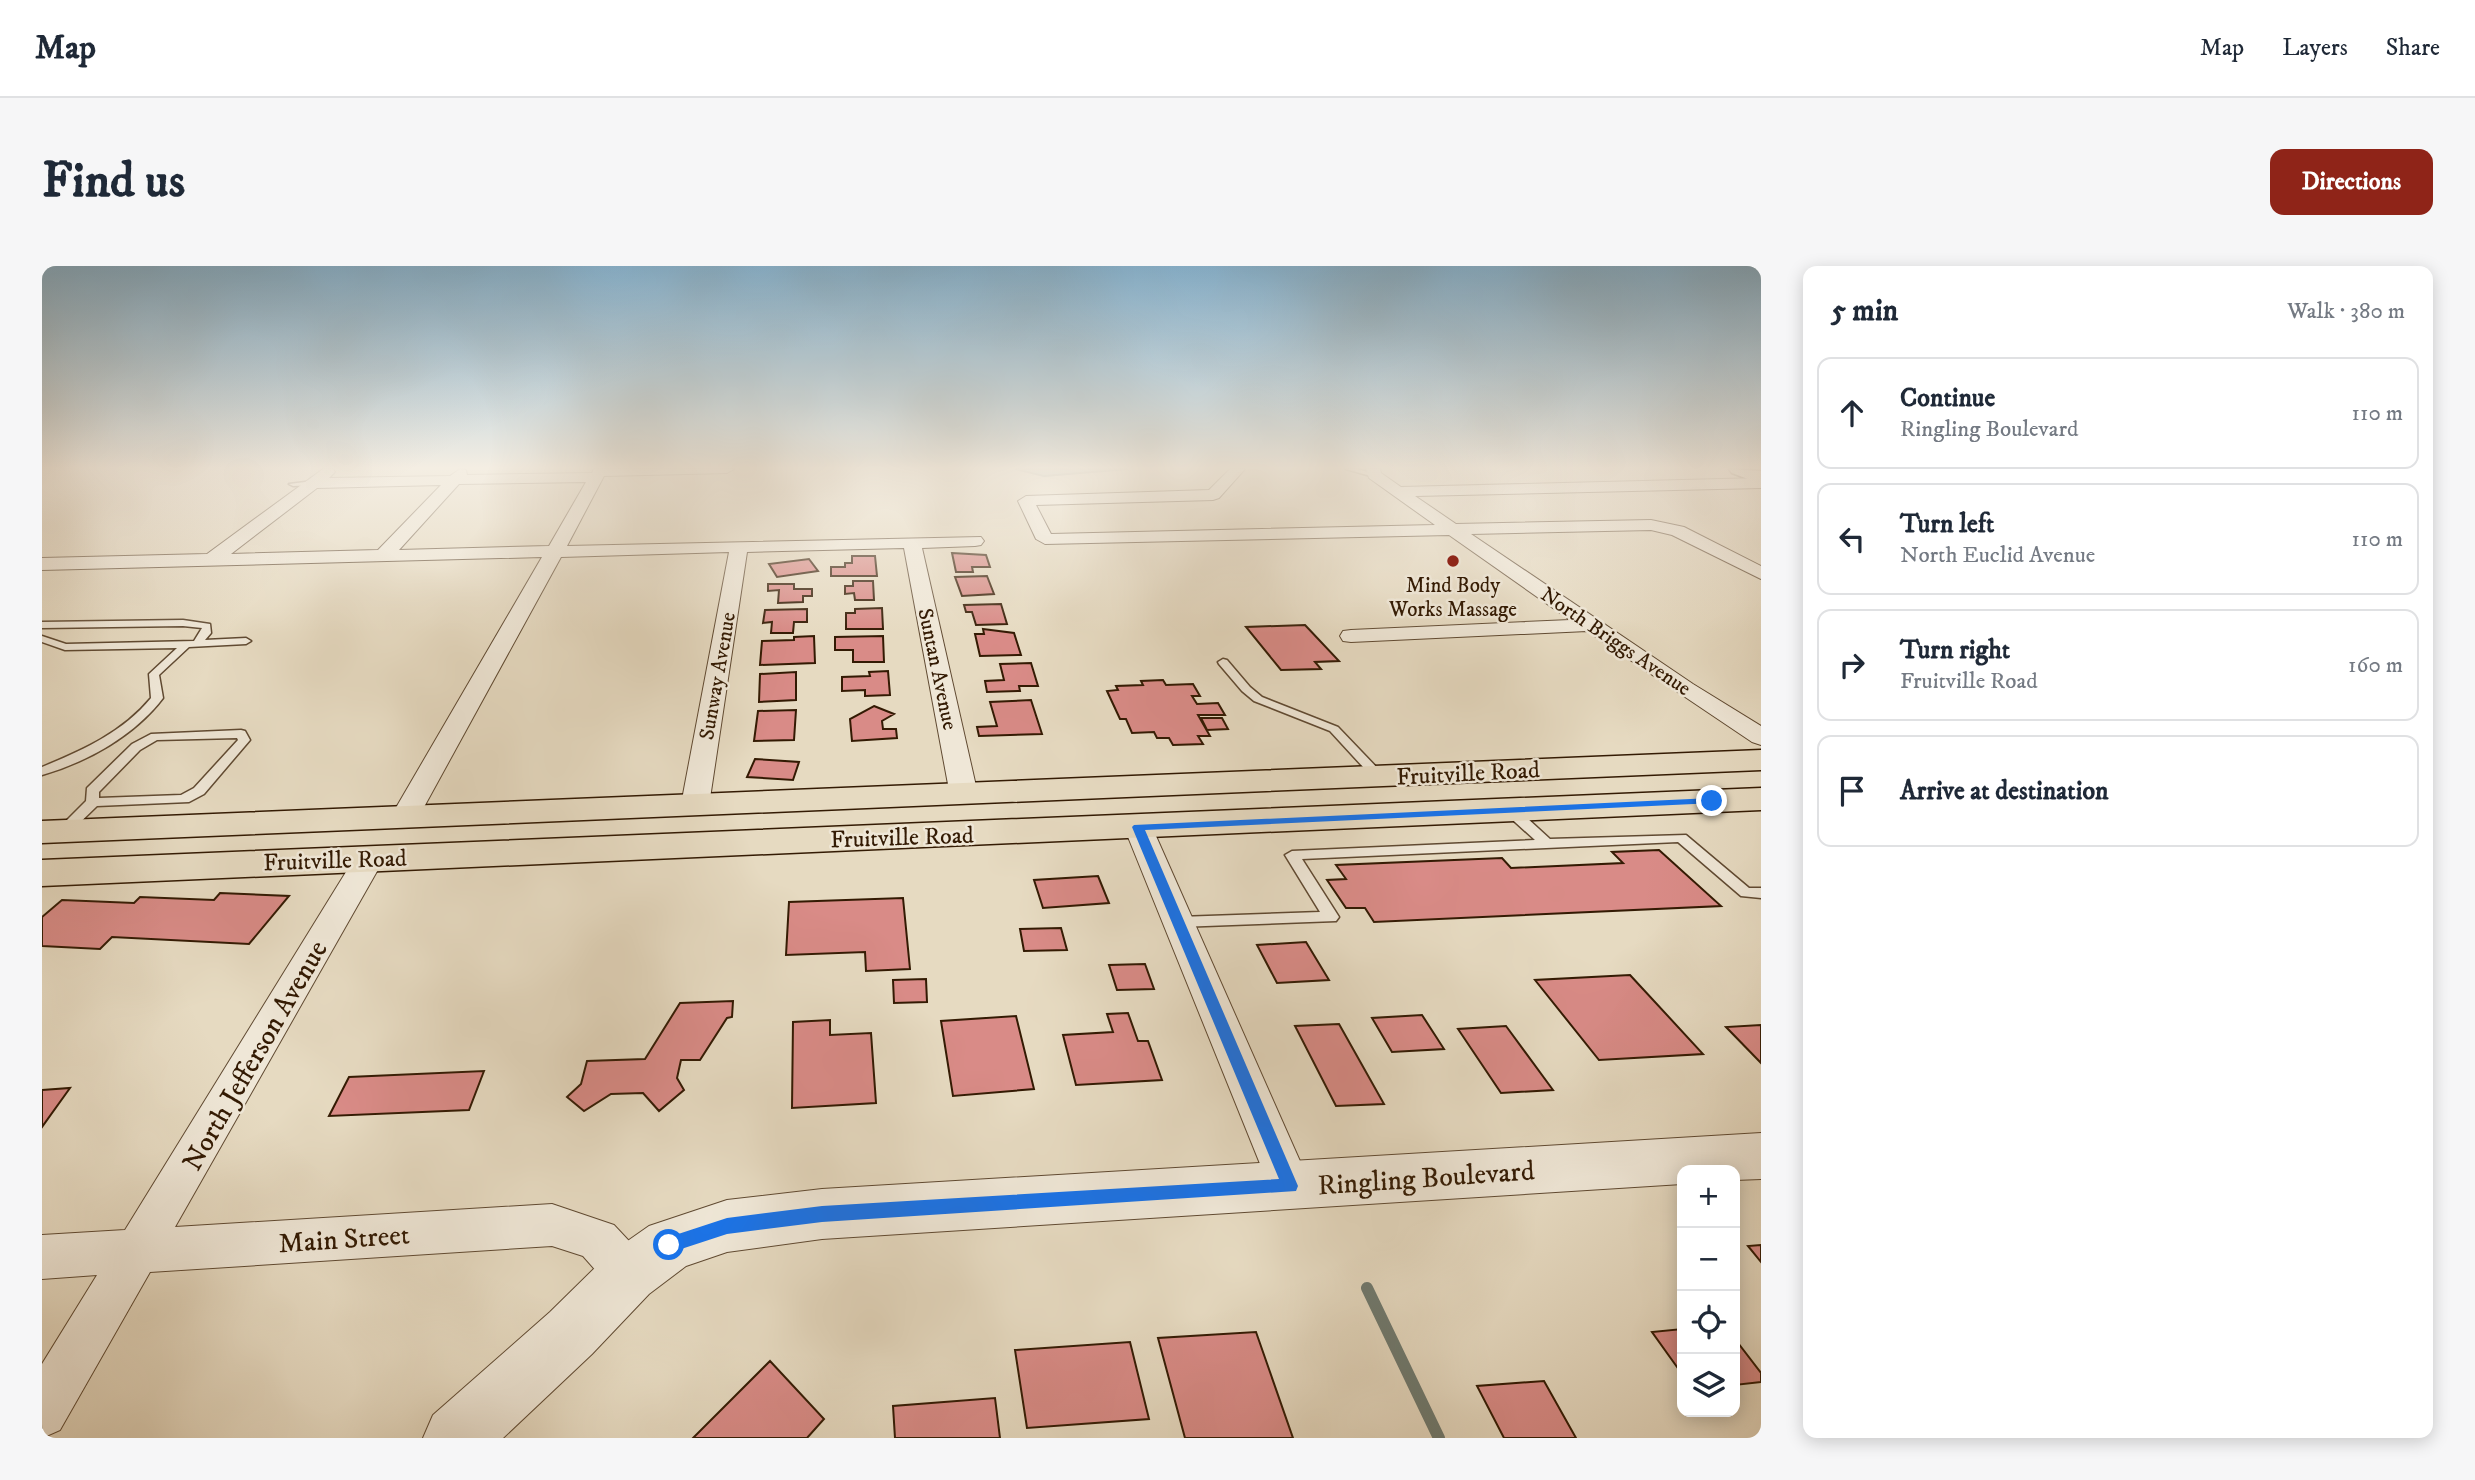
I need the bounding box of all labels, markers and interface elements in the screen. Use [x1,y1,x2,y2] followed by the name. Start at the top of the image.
[35,28,96,69] text: Map
[2200,33,2244,63] text: Map
[2282,33,2348,63] text: Layers
[2386,33,2440,63] text: Share
[2270,149,2433,215] button: Directions
[42,151,185,213] text: Find us
[1831,293,1898,330] text: 5 min
[2287,297,2405,326] text: Walk · 380 m
[1900,382,1995,415] text: Continue
[1833,394,1871,432] icon: ahead
[2352,399,2403,428] text: 110 m
[1900,415,2078,444] text: Ringling Boulevard
[1900,508,1994,541] text: Turn left
[1833,520,1871,558] icon: left
[2352,525,2403,554] text: 110 m
[1900,541,2095,570] text: North Euclid Avenue
[1445,553,1461,569] marker: Mind Body Works Massage
[1388,573,1517,623] place label: Mind Body Works Massage
[1535,582,1696,702] street label: North Briggs Avenue
[911,606,963,733] street label: Suntan Avenue
[694,610,742,742] street label: Sunway Avenue
[1900,634,2010,667] text: Turn right
[1833,646,1871,684] icon: right
[2348,651,2403,680] text: 160 m
[1900,667,2038,696] text: Fruitville Road
[1396,755,1541,793] street label: Fruitville Road
[1833,772,1871,810] icon: arrive
[1900,775,2109,808] text: Arrive at destination
[1696,785,1727,816] route end
[830,821,974,855] street label: Fruitville Road
[263,844,407,878] street label: Fruitville Road
[175,934,336,1177] street label: North Jefferson Avenue
[1317,1153,1536,1204] street label: Ringling Boulevard
[1677,1165,1740,1417] map controls
[1677,1165,1740,1228] button: +
[277,1217,411,1262] street label: Main Street
[1677,1228,1740,1291] button: −
[653,1229,684,1260] route start
[1677,1291,1740,1354] button: locate
[1677,1354,1740,1417] button: layers

